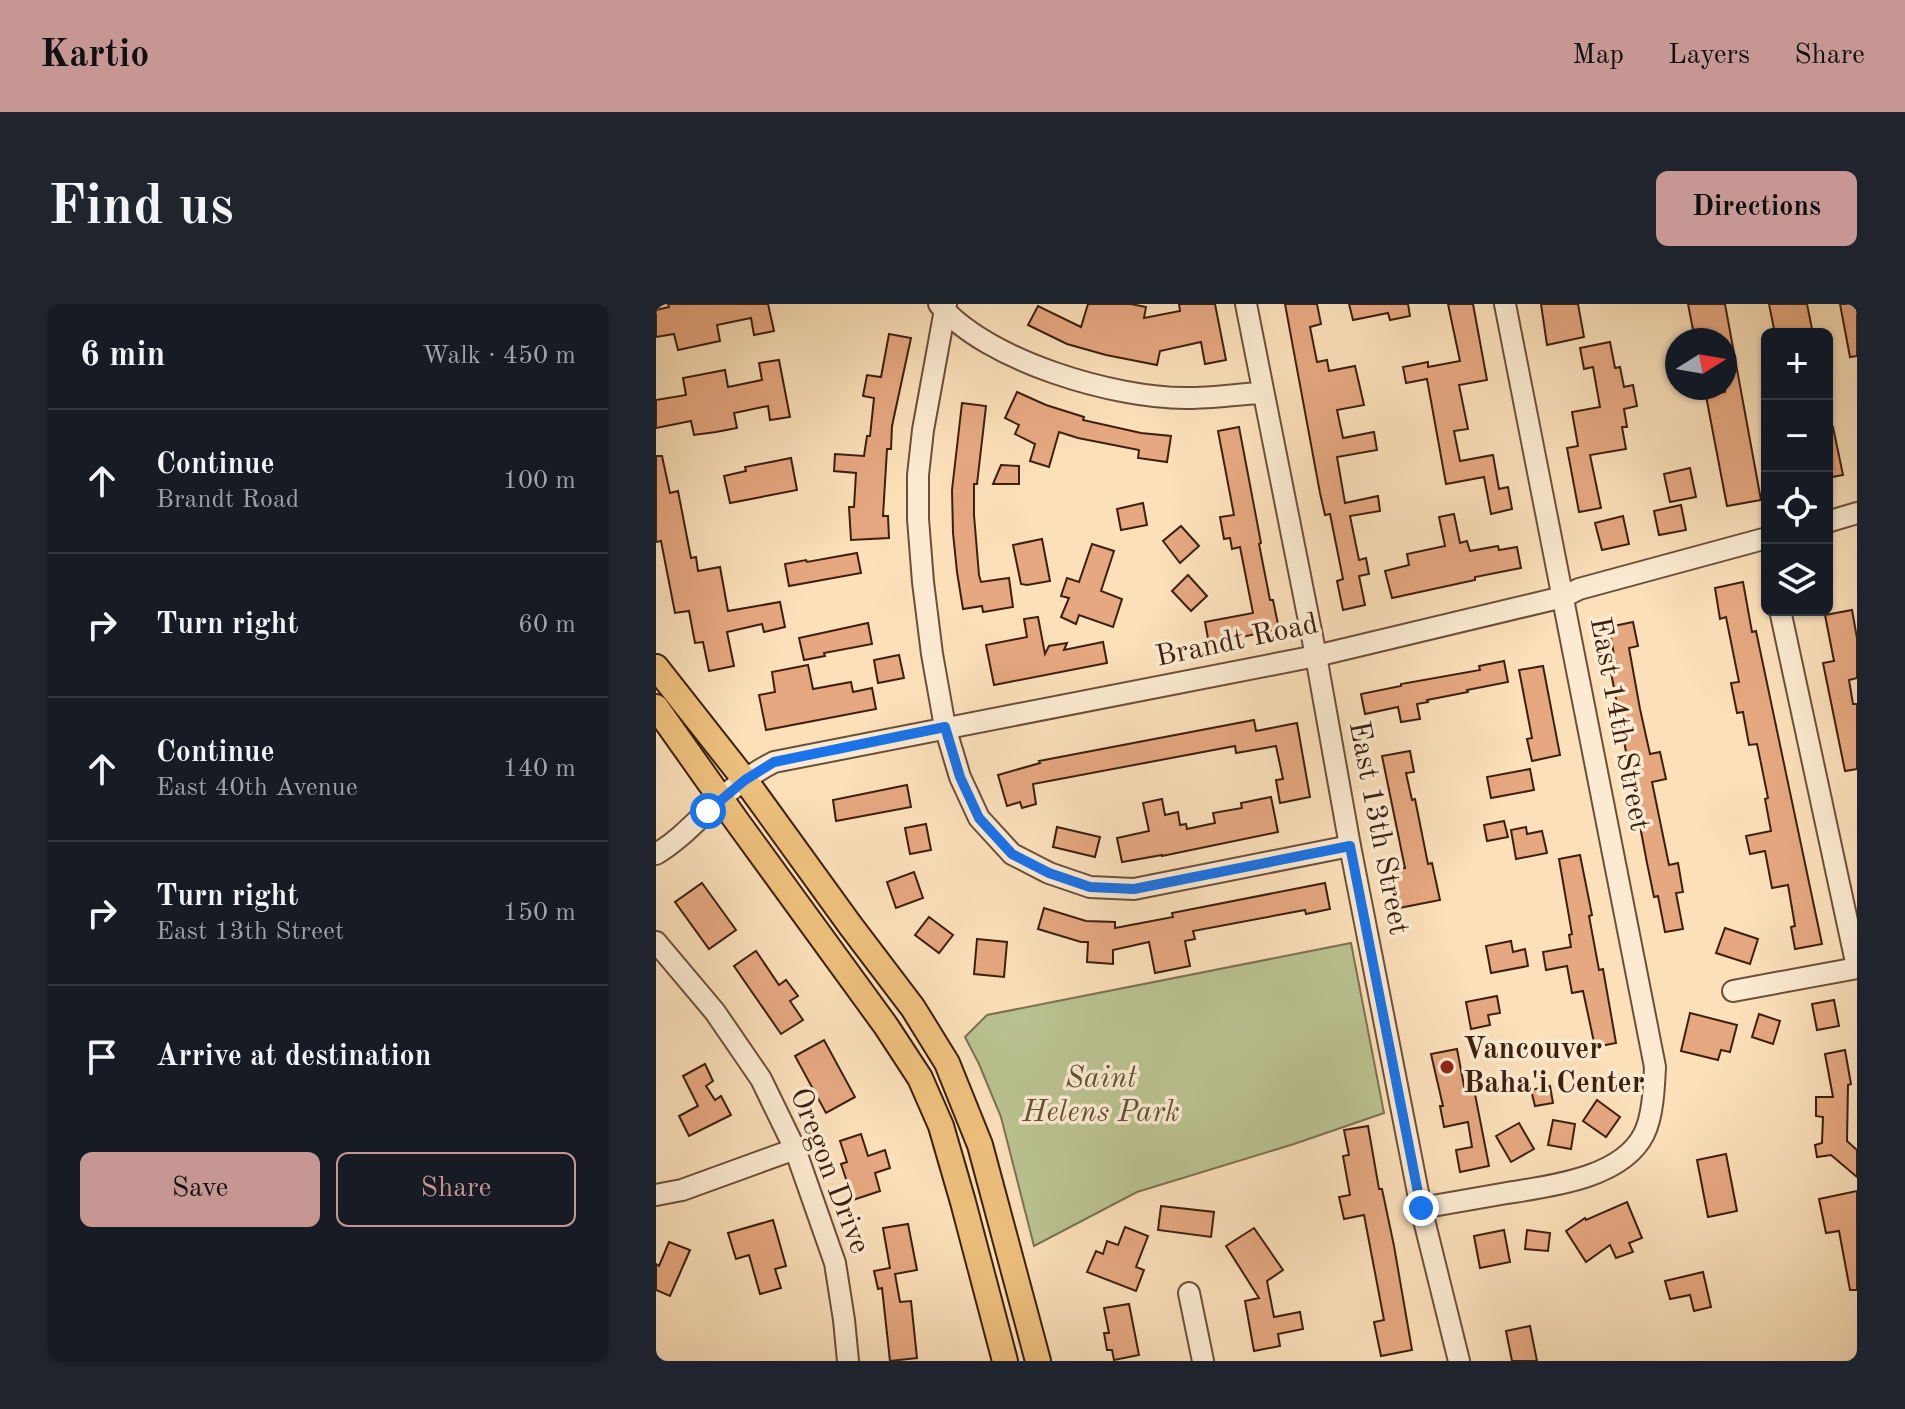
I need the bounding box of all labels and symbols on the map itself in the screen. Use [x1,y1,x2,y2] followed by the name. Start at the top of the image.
[1665,328,1737,400] north arrow
[1153,609,1321,673] street label: Brandt Road
[1584,615,1654,833] street label: East 14th Street
[1343,719,1413,937] street label: East 13th Street
[690,793,726,829] route start
[1463,1035,1645,1099] place label: Vancouver Baha'i Center
[1438,1058,1456,1076] marker: Vancouver Baha'i Center
[1021,1064,1180,1128] park label: Saint Helens Park
[784,1084,874,1258] street label: Oregon Drive
[1403,1190,1439,1226] route end

